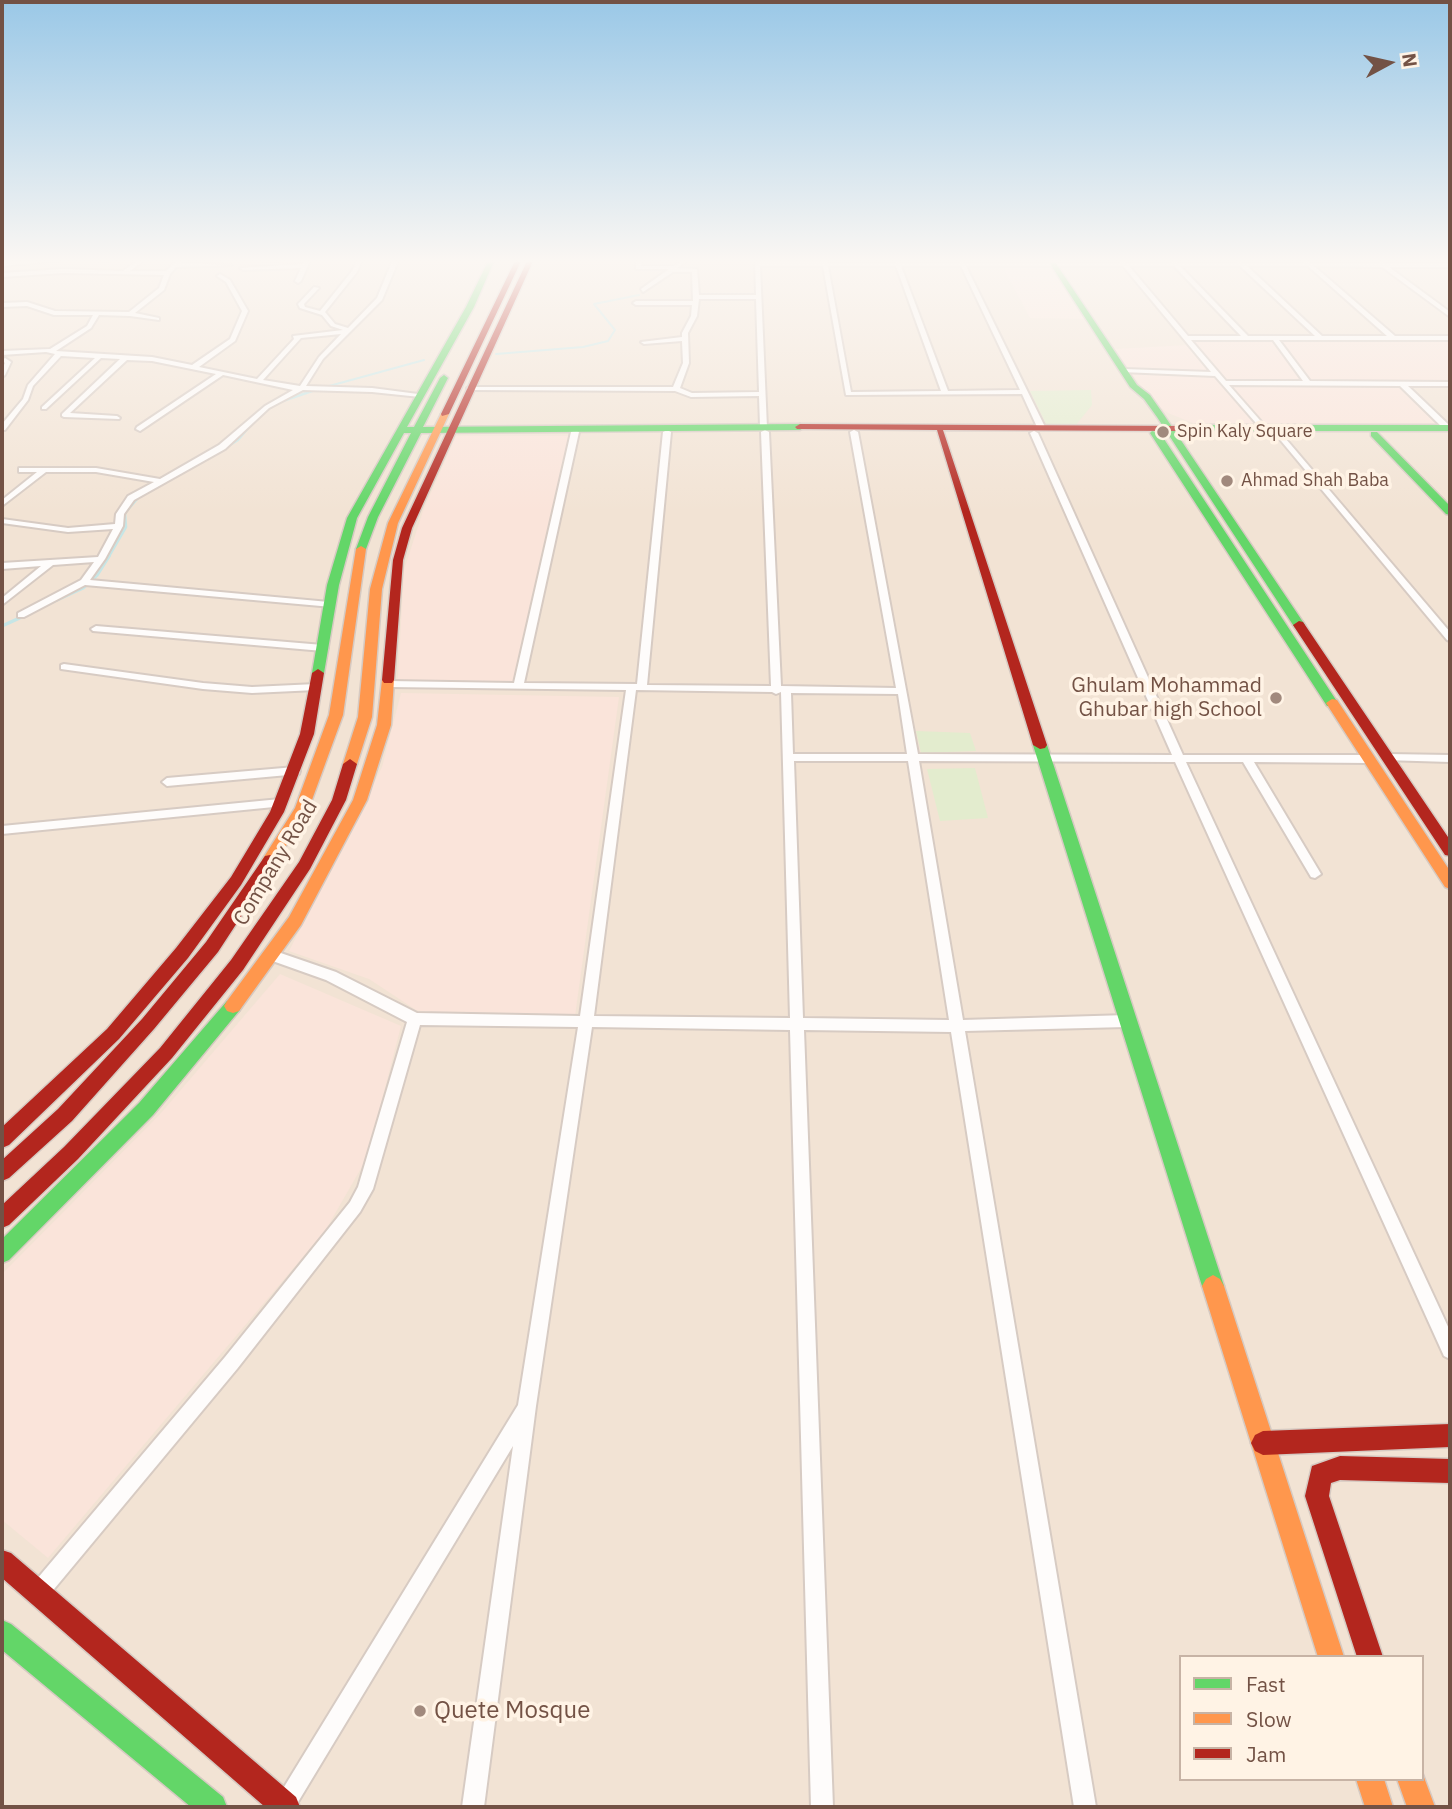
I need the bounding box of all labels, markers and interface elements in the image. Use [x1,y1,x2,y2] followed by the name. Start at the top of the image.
[1354,28,1424,98] north arrow
[1397,52,1423,69] text: N
[1177,421,1313,443] place label: Spin Kaly Square
[1155,424,1171,440] marker: Spin Kaly Square
[1241,470,1389,492] place label: Ahmad Shah Baba
[1219,473,1235,489] marker: Ahmad Shah Baba
[1071,673,1262,723] place label: Ghulam Mohammad Ghubar high School
[1268,690,1284,706] marker: Ghulam Mohammad Ghubar high School
[229,796,323,930] street label: Company Road
[1179,1655,1424,1781] legend
[1246,1670,1286,1698] text: Fast
[434,1697,590,1725] place label: Quete Mosque
[412,1703,428,1719] marker: Quete Mosque
[1246,1705,1292,1733] text: Slow
[1246,1740,1286,1768] text: Jam

